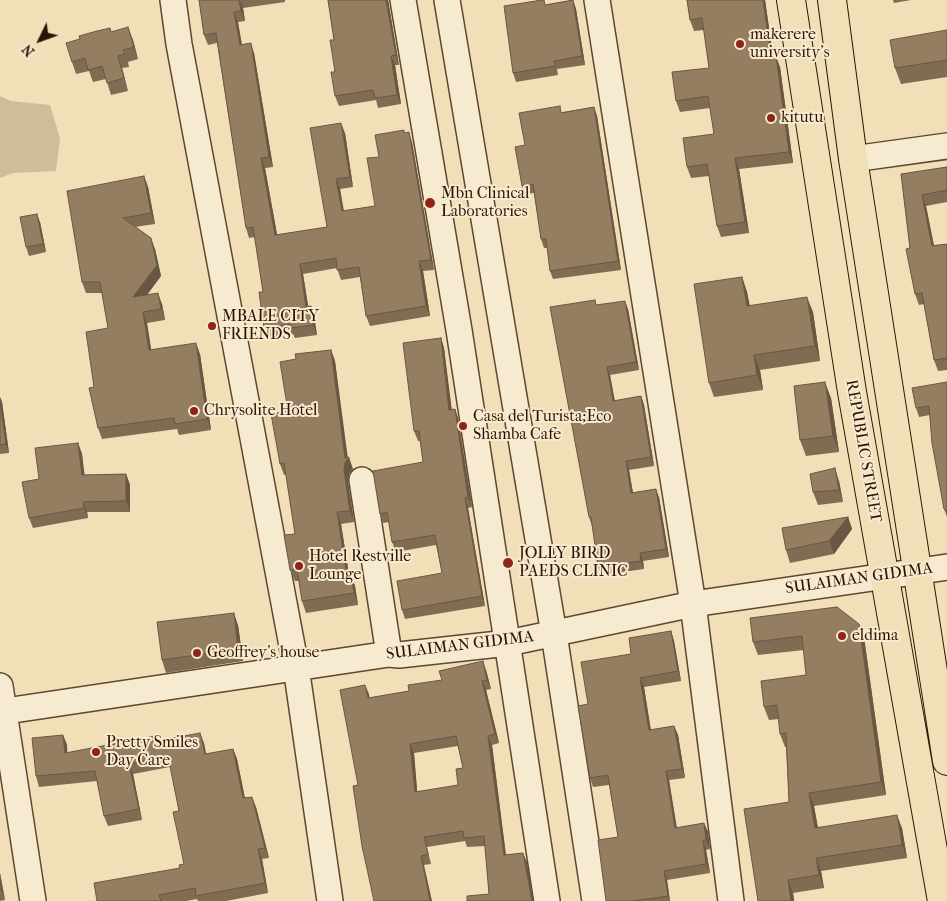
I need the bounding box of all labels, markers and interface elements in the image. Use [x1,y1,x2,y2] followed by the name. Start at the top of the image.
[15,15,65,65] north arrow
[750,25,830,63] place label: makerere university's
[734,38,746,50] marker: makerere university's
[19,41,38,60] text: N
[781,108,823,128] place label: kitutu
[765,112,777,124] marker: kitutu
[441,184,529,222] place label: Mbn Clinical Laboratories
[423,196,437,210] marker: Mbn Clinical Laboratories
[222,307,319,345] place label: MBALE CITY FRIENDS
[206,320,218,332] marker: MBALE CITY FRIENDS
[841,378,885,524] street label: REPUBLIC STREET
[204,401,318,421] place label: Chrysolite Hotel
[188,405,200,417] marker: Chrysolite Hotel
[473,407,611,445] place label: Casa del Turista;Eco Shamba Cafe
[457,420,469,432] marker: Casa del Turista;Eco Shamba Cafe
[519,544,628,582] place label: JOLLY BIRD PAEDS CLINIC
[309,547,411,585] place label: Hotel Restville Lounge
[501,556,515,570] marker: JOLLY BIRD PAEDS CLINIC
[784,559,934,599] street label: SULAIMAN GIDIMA
[293,560,305,572] marker: Hotel Restville Lounge
[852,626,898,646] place label: eldima
[385,627,535,665] street label: SULAIMAN GIDIMA
[836,630,848,642] marker: eldima
[207,643,319,663] place label: Geoffrey's house
[191,647,203,659] marker: Geoffrey's house
[106,733,198,771] place label: Pretty Smiles Day Care
[90,746,102,758] marker: Pretty Smiles Day Care

